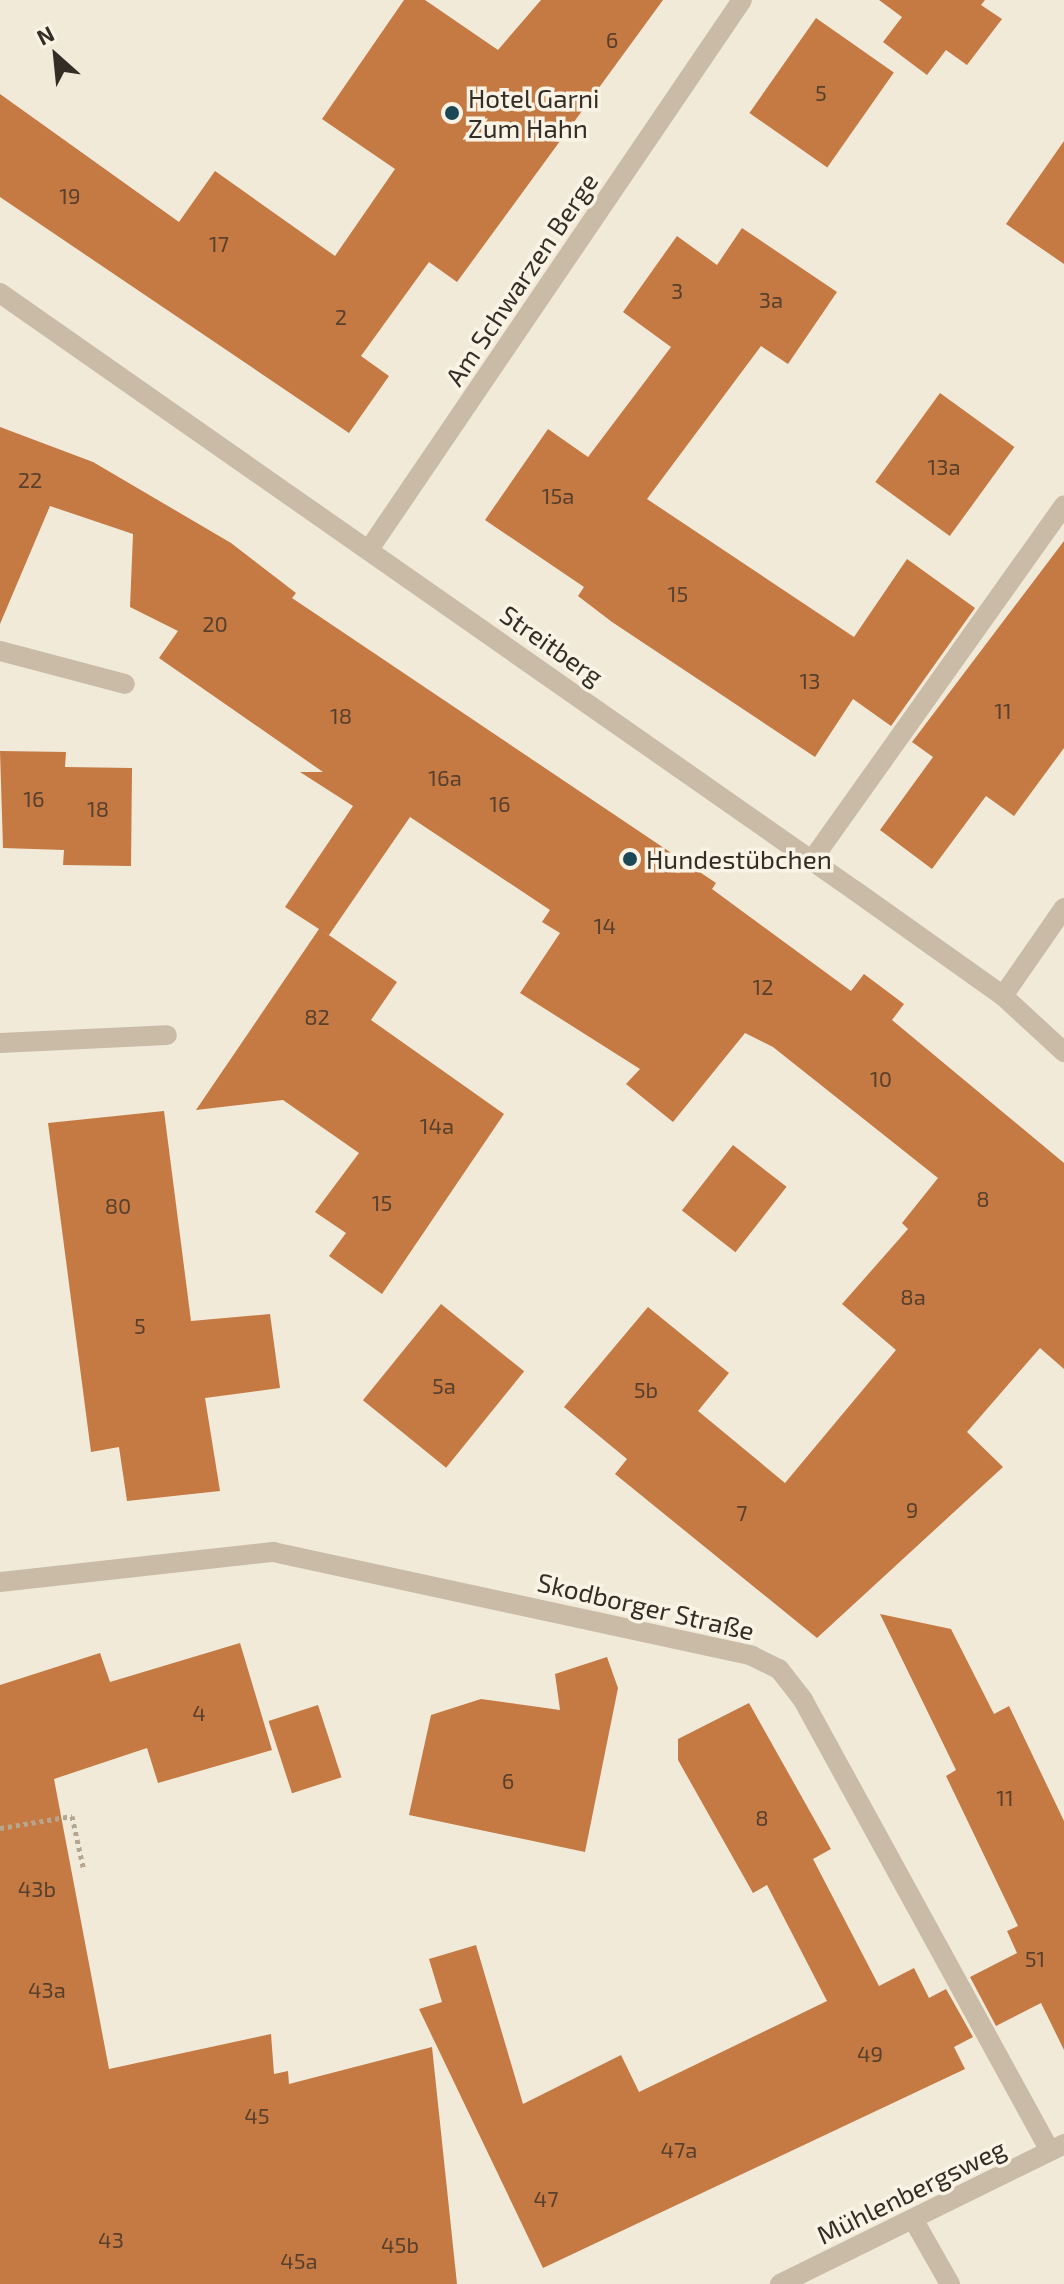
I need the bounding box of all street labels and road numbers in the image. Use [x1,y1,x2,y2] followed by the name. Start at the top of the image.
[438,167,604,391] street label: Am Schwarzen Berge
[495,598,609,692] street label: Streitberg
[534,1566,758,1646] street label: Skodborger Straße
[812,2132,1010,2250] street label: Mühlenbergsweg

